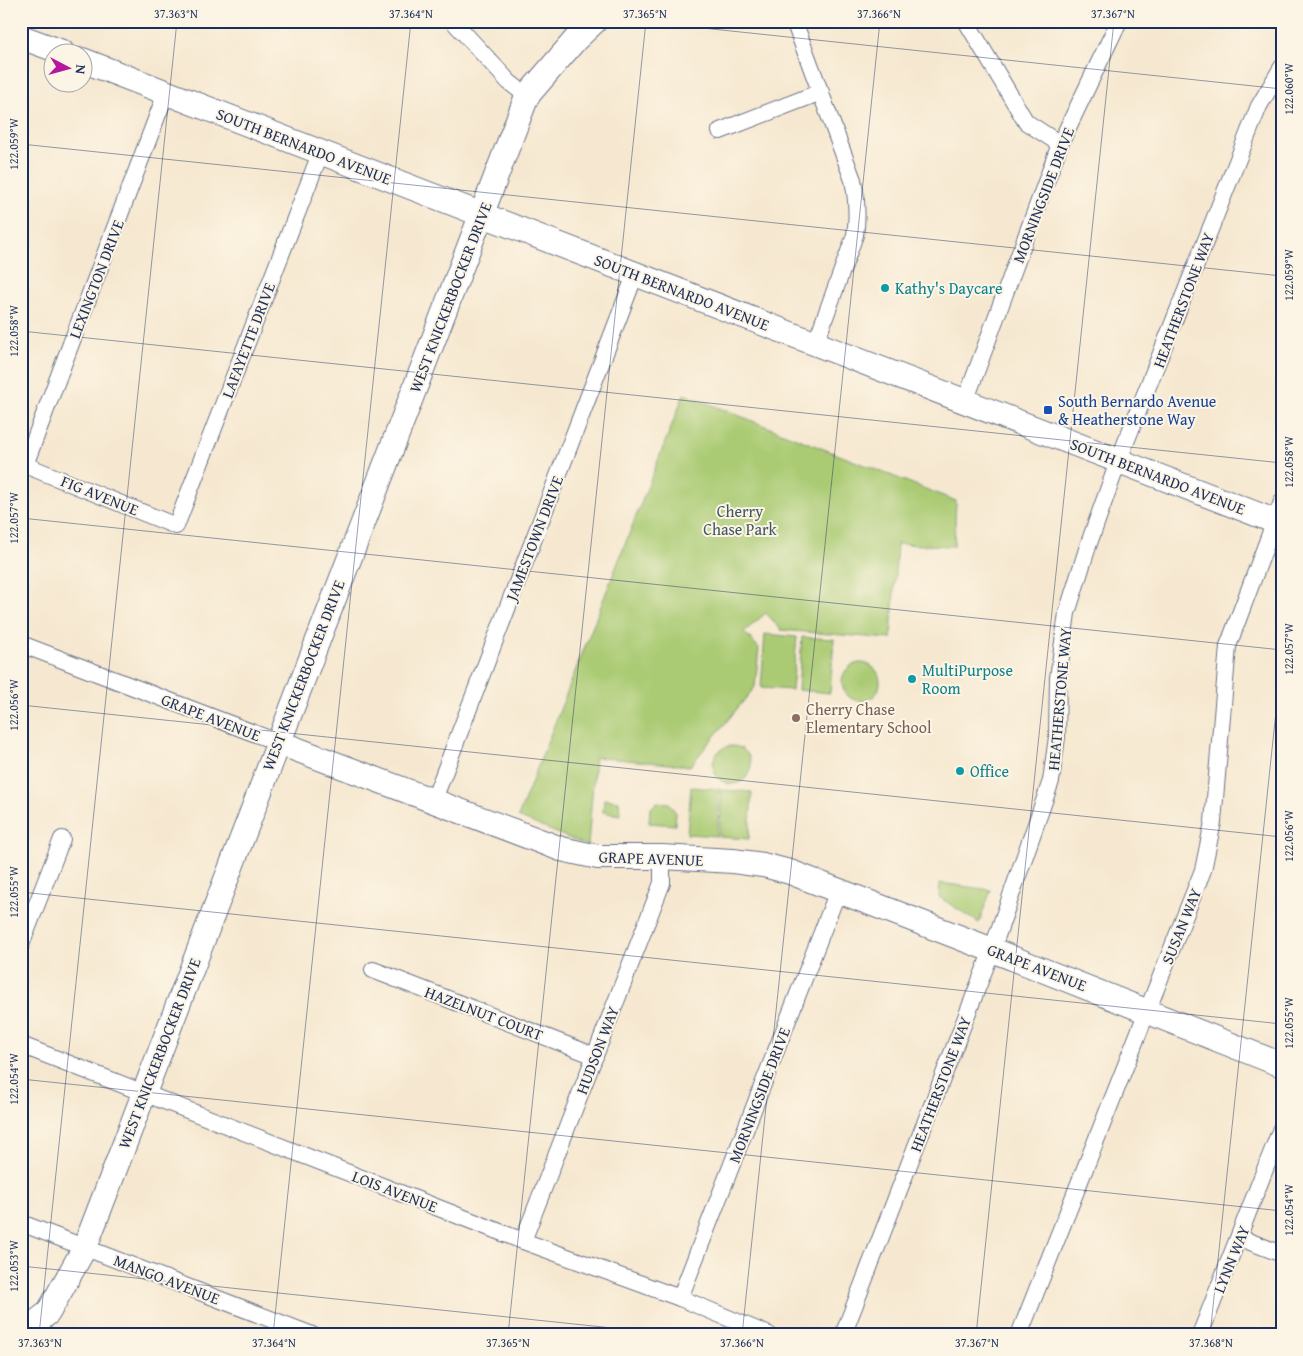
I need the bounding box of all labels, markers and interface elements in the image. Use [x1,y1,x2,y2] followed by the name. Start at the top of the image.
[154,5,198,22] text: 37.363°N
[389,5,433,22] text: 37.364°N
[623,5,667,22] text: 37.365°N
[857,5,901,22] text: 37.366°N
[1091,5,1135,22] text: 37.367°N
[42,42,92,92] north arrow
[1280,62,1297,115] text: 122.060°W
[70,64,91,76] text: N
[213,101,395,191] street label: SOUTH BERNARDO AVENUE
[5,117,22,170] text: 122.059°W
[1006,124,1080,266] street label: MORNINGSIDE DRIVE
[403,198,497,396] street label: WEST KNICKERBOCKER DRIVE
[62,216,130,342] street label: LEXINGTON DRIVE
[1146,228,1220,371] street label: HEATHERSTONE WAY
[591,247,773,337] street label: SOUTH BERNARDO AVENUE
[1280,248,1297,301] text: 122.059°W
[895,276,1002,300] place label: Kathy's Daycare
[215,279,281,401] street label: LAFAYETTE DRIVE
[879,282,891,294] marker: Kathy's Daycare
[5,304,22,357] text: 122.058°W
[1058,389,1216,431] place label: South Bernardo Avenue & Heatherstone Way
[1042,404,1054,416] marker: South Bernardo Avenue & Heatherstone Way
[1067,431,1249,521] street label: SOUTH BERNARDO AVENUE
[1280,435,1297,488] text: 122.058°W
[58,469,142,521] street label: FIG AVENUE
[498,472,569,606] street label: JAMESTOWN DRIVE
[5,491,22,544] text: 122.057°W
[703,499,778,541] park label: Cherry Chase Park
[256,576,350,774] street label: WEST KNICKERBOCKER DRIVE
[1280,622,1297,675] text: 122.057°W
[1041,626,1077,771] street label: HEATHERSTONE WAY
[922,658,1013,700] place label: MultiPurpose Room
[906,673,918,685] marker: MultiPurpose Room
[5,678,22,731] text: 122.056°W
[158,687,264,747] street label: GRAPE AVENUE
[806,697,932,739] place label: Cherry Chase Elementary School
[790,712,802,724] marker: Cherry Chase Elementary School
[970,759,1009,783] place label: Office
[954,765,966,777] marker: Office
[1280,809,1297,862] text: 122.056°W
[598,844,704,872] street label: GRAPE AVENUE
[5,865,22,918] text: 122.055°W
[1155,884,1207,968] street label: SUSAN WAY
[984,937,1090,997] street label: GRAPE AVENUE
[112,954,206,1152] street label: WEST KNICKERBOCKER DRIVE
[421,979,547,1047] street label: HAZELNUT COURT
[1280,996,1297,1049] text: 122.055°W
[569,1002,625,1098] street label: HUDSON WAY
[903,1012,977,1155] street label: HEATHERSTONE WAY
[722,1024,796,1166] street label: MORNINGSIDE DRIVE
[5,1052,22,1105] text: 122.054°W
[349,1164,441,1218] street label: LOIS AVENUE
[1280,1183,1297,1236] text: 122.054°W
[1207,1221,1256,1296] street label: LYNN WAY
[5,1239,22,1292] text: 122.053°W
[110,1248,224,1310] street label: MANGO AVENUE
[18,1334,62,1351] text: 37.363°N
[252,1334,296,1351] text: 37.364°N
[486,1334,530,1351] text: 37.365°N
[720,1334,764,1351] text: 37.366°N
[955,1334,999,1351] text: 37.367°N
[1189,1334,1233,1351] text: 37.368°N

